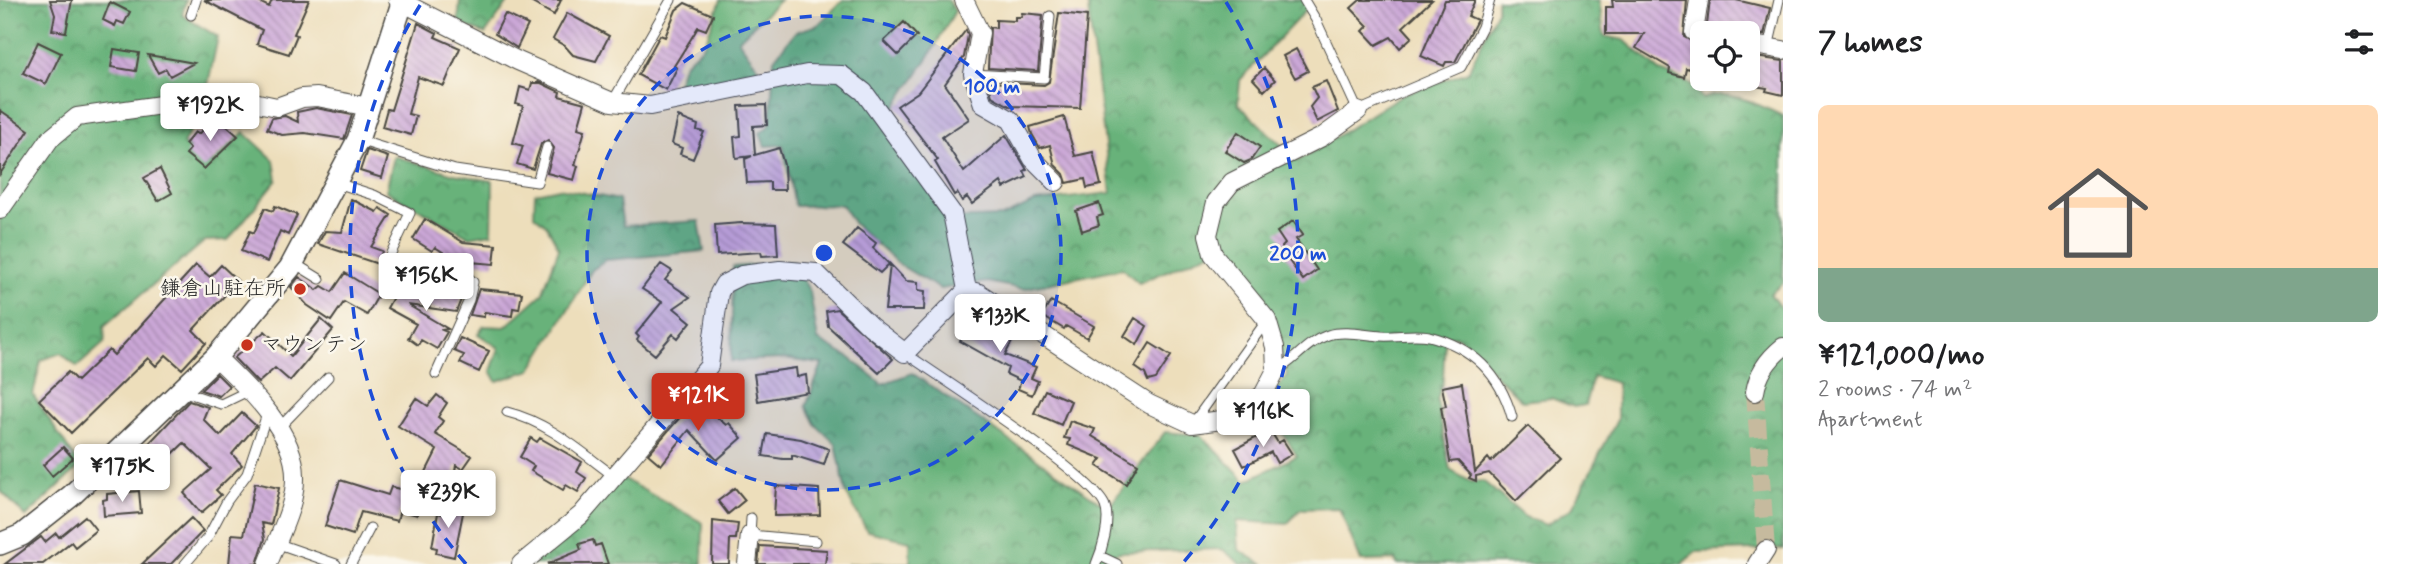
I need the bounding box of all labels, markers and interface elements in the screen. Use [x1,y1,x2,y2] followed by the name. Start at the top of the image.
[1690,21,1760,91] map controls
[1690,21,1760,91] button: locate
[1818,23,1923,62] text: 7 homes
[2340,23,2378,61] icon: filters
[964,73,1020,101] text: 100 m
[161,83,259,143] pin: ¥192K
[176,91,244,121] text: ¥192K
[2035,150,2161,276] icon: home
[1269,240,1327,268] text: 200 m
[812,241,836,265] centre of rings
[377,254,475,313] pin: ¥156K
[395,261,457,291] text: ¥156K
[160,275,286,303] place label: 鎌倉山駐在所
[292,281,308,297] marker: 鎌倉山駐在所
[951,294,1049,354] pin: ¥133K
[971,302,1029,332] text: ¥133K
[261,331,367,359] place label: マウンテン
[1818,336,1984,375] text: ¥121,000/mo
[239,337,255,353] marker: マウンテン
[649,374,747,433] pin: ¥121K
[1818,375,1973,405] text: 2 rooms · 74 m²
[668,381,728,411] text: ¥121K
[1214,390,1312,449] pin: ¥116K
[1233,397,1293,427] text: ¥116K
[1818,405,1923,435] text: Apartment
[73,444,171,504] pin: ¥175K
[90,452,154,482] text: ¥175K
[399,470,497,530] pin: ¥239K
[417,478,479,508] text: ¥239K

